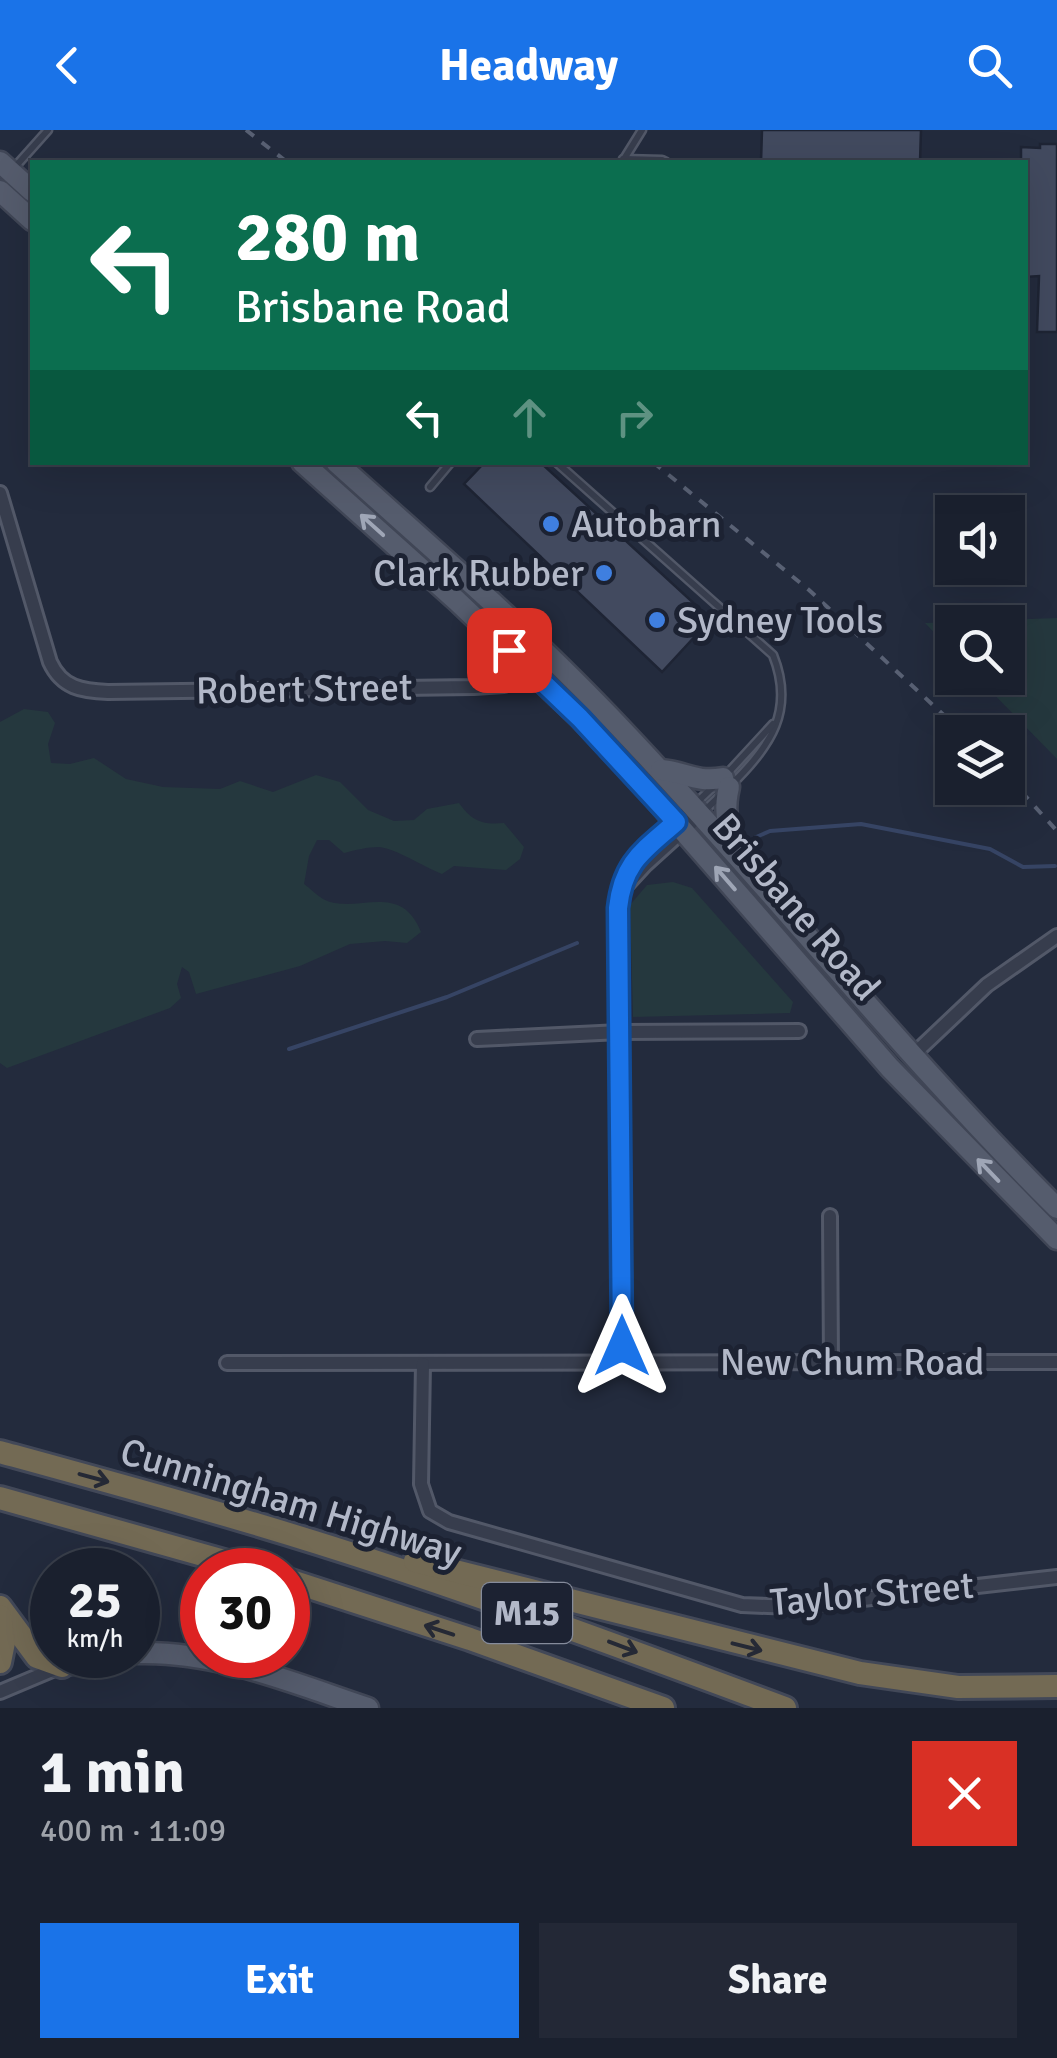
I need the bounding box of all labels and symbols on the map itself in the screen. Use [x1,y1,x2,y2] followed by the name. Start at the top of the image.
[571,501,721,548] place label: Autobarn
[360,513,385,536] one-way arrow
[540,513,562,535] marker: Autobarn
[373,550,584,597] place label: Clark Rubber
[593,562,615,584] marker: Clark Rubber
[677,597,883,644] place label: Sydney Tools
[467,608,552,693] pin
[646,609,668,631] marker: Sydney Tools
[195,664,413,714] street label: Robert Street
[702,804,890,1010] street label: Brisbane Road
[713,866,736,891] one-way arrow
[977,1158,1001,1182] one-way arrow
[570,1294,674,1398] position arrow
[720,1339,984,1386] street label: New Chum Road
[115,1428,468,1576] street label: Cunningham Highway
[78,1469,109,1488] one-way arrow
[180,1548,310,1678] speed limit sign: 30
[768,1562,976,1626] street label: Taylor Street
[482,1583,572,1643] road number: M15
[424,1619,456,1637] one-way arrow
[731,1638,762,1657] one-way arrow
[608,1640,638,1658] one-way arrow

